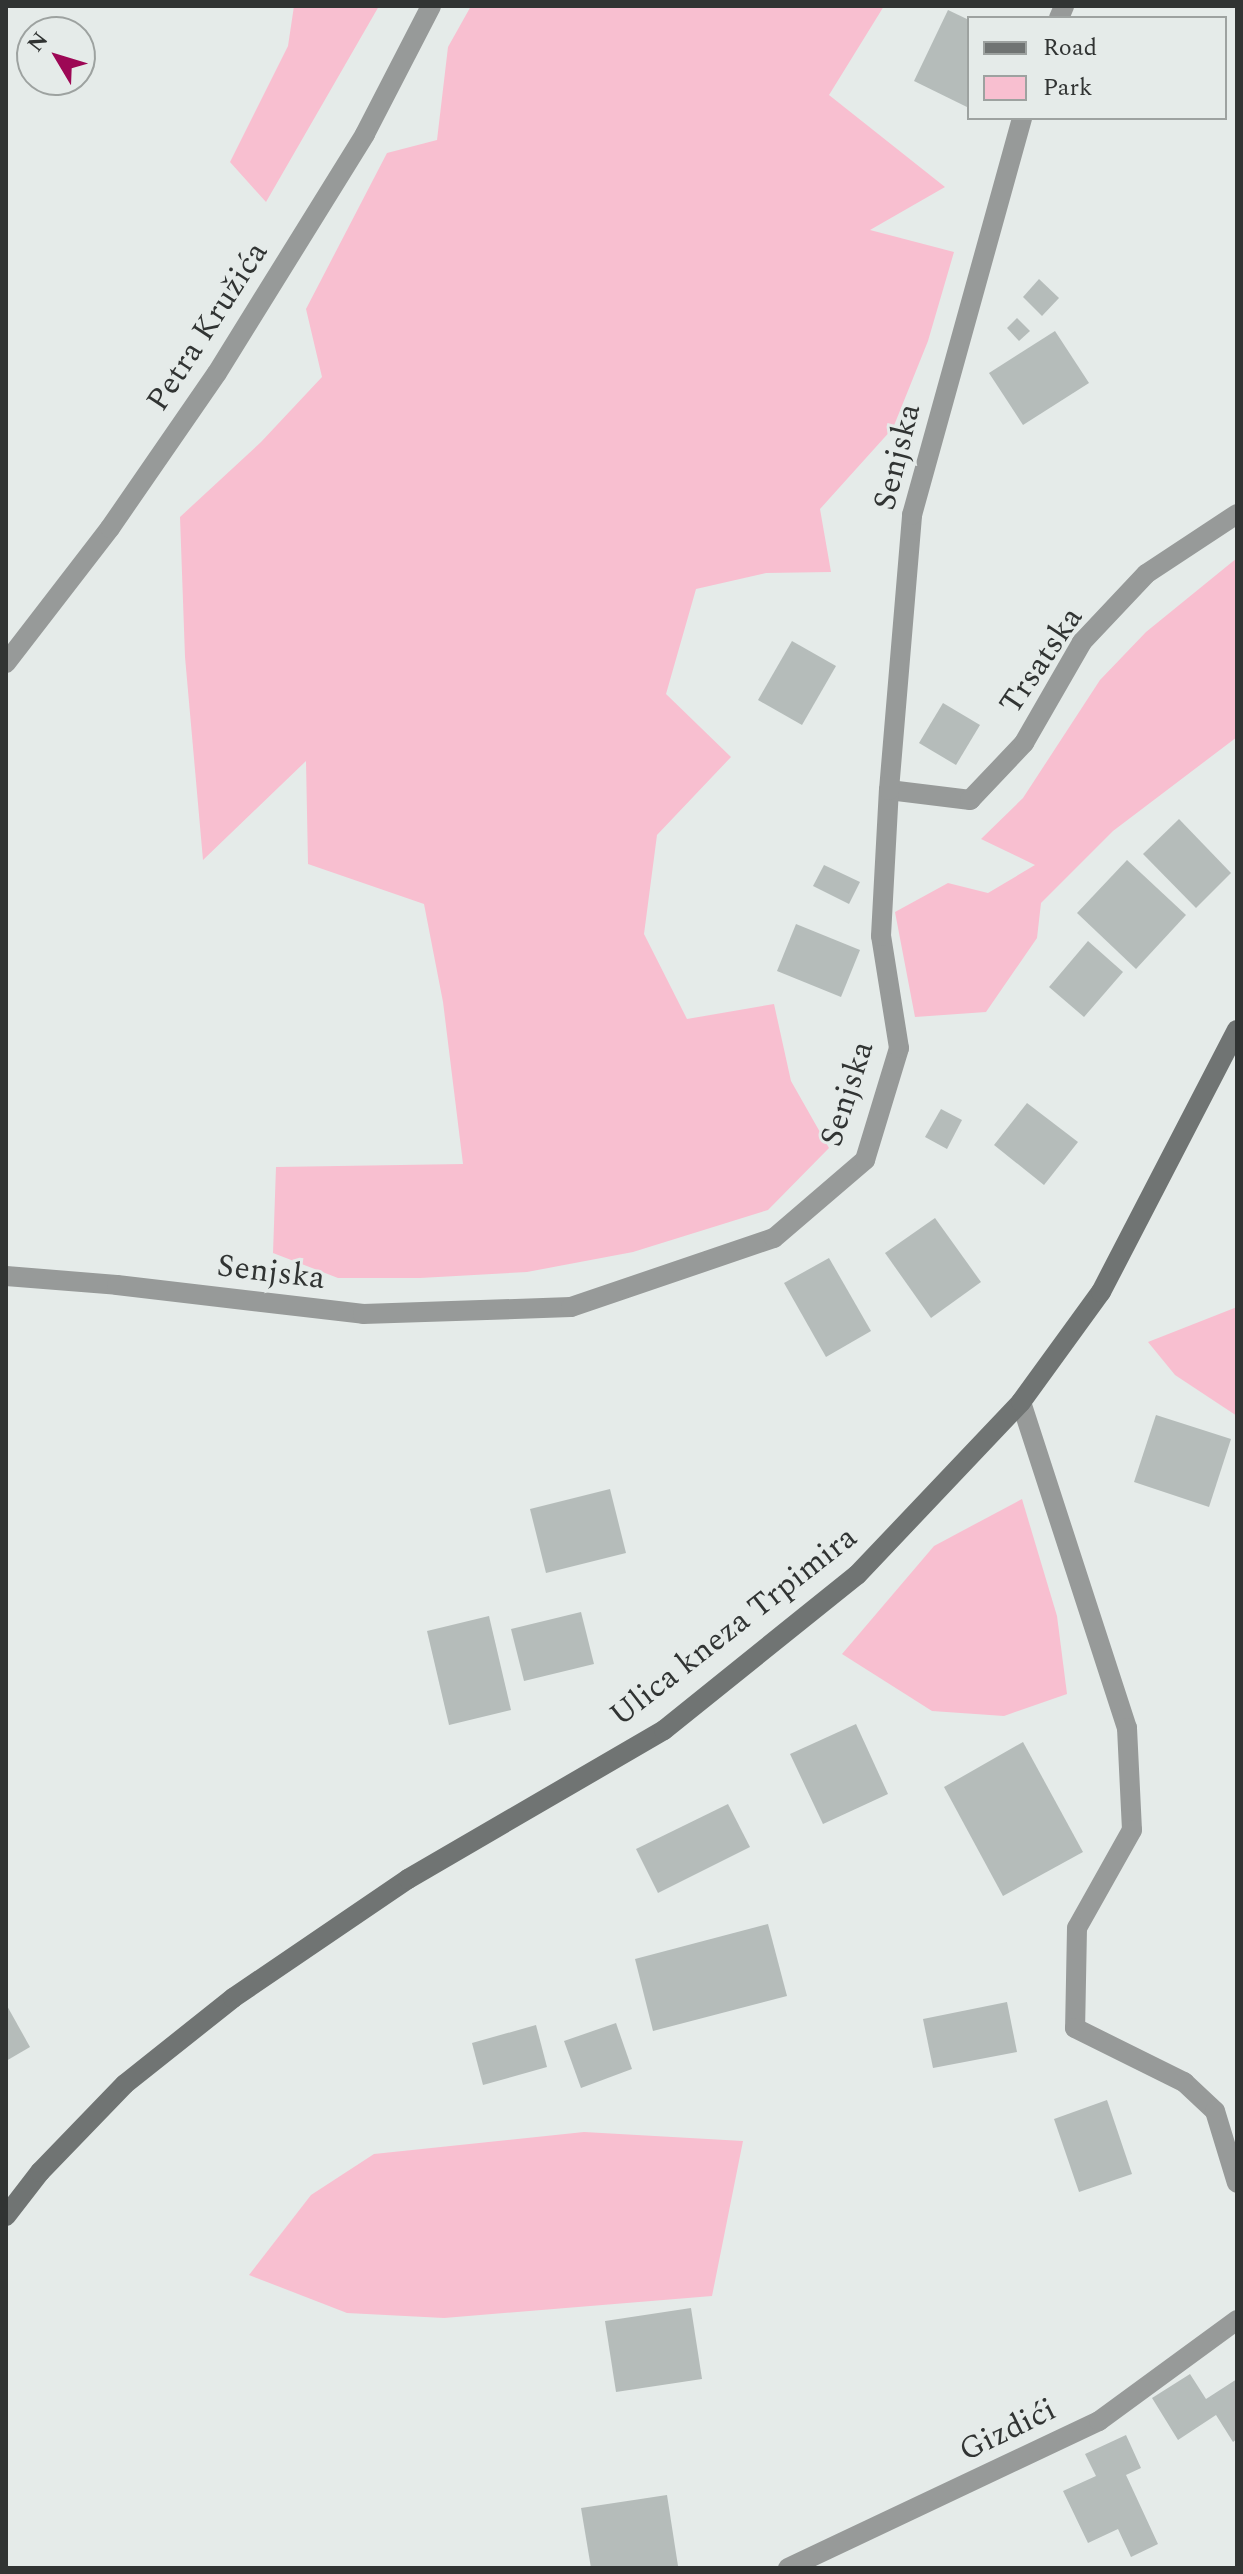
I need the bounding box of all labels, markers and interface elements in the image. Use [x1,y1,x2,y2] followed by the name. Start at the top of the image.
[16,16,96,96] north arrow
[967,16,1227,120] legend
[20,25,57,59] text: N
[1043,30,1097,66] text: Road
[1043,70,1093,106] text: Park
[139,235,277,419] street label: Petra Kružića
[866,400,930,514] street label: Senjska
[992,600,1092,722] street label: Trsatska
[813,1036,883,1152] street label: Senjska
[215,1247,327,1299] street label: Senjska
[603,1519,865,1735] street label: Ulica kneza Trpimira
[953,2391,1063,2471] street label: Gizdići

